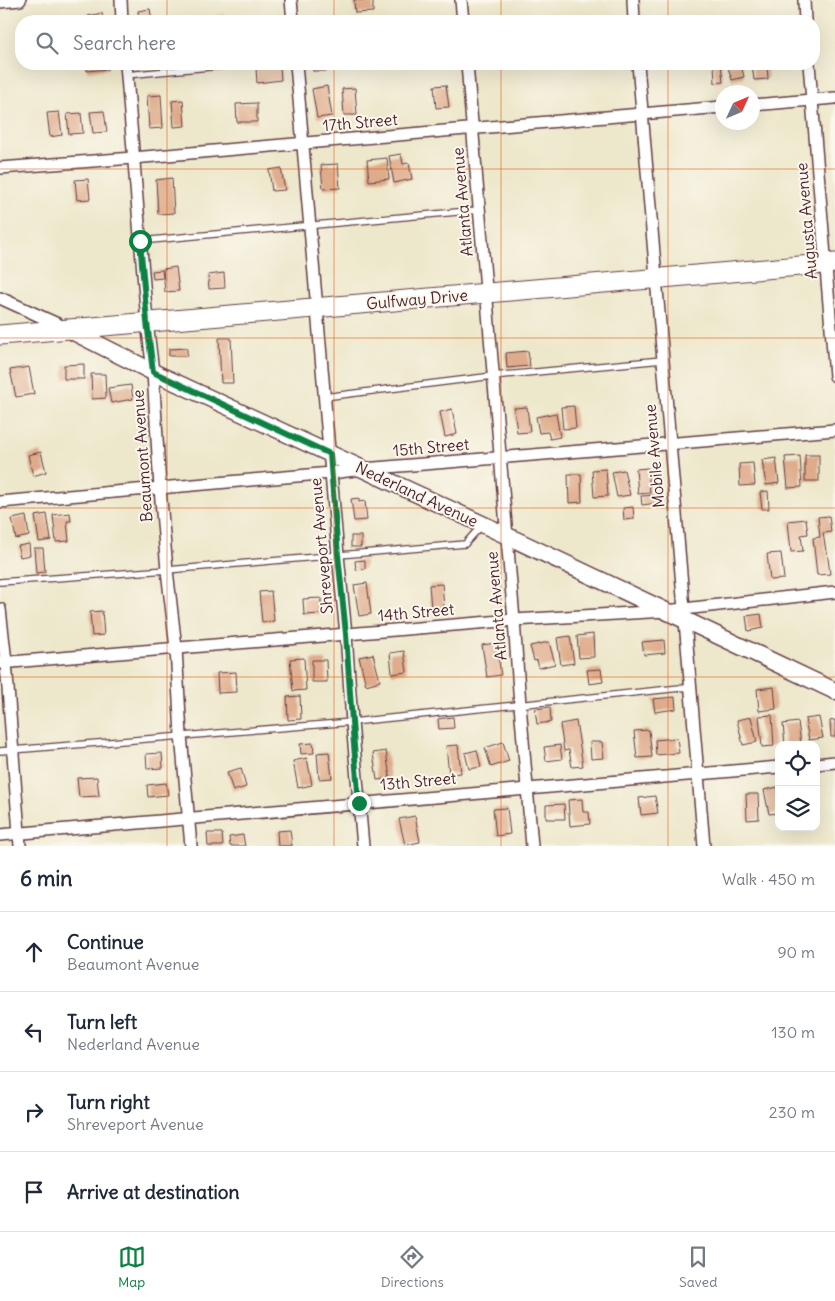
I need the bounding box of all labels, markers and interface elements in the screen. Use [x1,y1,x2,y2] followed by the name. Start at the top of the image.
[15,15,820,70] search box
[33,29,61,57] icon: search
[73,31,176,55] text: Search here
[715,85,760,130] north arrow
[322,109,399,135] street label: 17th Street
[447,147,477,257] street label: Atlanta Avenue
[791,162,821,280] street label: Augusta Avenue
[129,230,152,253] route start
[365,285,469,313] street label: Gulfway Drive
[127,389,157,523] street label: Beaumont Avenue
[640,403,668,509] street label: Mobile Avenue
[392,434,471,460] street label: 15th Street
[353,457,481,531] street label: Nederland Avenue
[305,477,337,615] street label: Shreveport Avenue
[481,551,511,661] street label: Atlanta Avenue
[377,599,456,625] street label: 14th Street
[775,741,820,831] map controls
[775,741,820,786] button: locate
[379,768,458,794] street label: 13th Street
[775,786,820,831] button: layers
[348,792,371,815] route end
[20,865,72,892] text: 6 min
[722,869,815,889] text: Walk · 450 m
[67,930,144,954] text: Continue
[20,938,48,966] icon: ahead
[777,942,815,962] text: 90 m
[67,954,199,974] text: Beaumont Avenue
[67,1010,137,1034] text: Turn left
[20,1018,48,1046] icon: left
[771,1022,815,1042] text: 130 m
[67,1034,200,1054] text: Nederland Avenue
[67,1090,150,1114] text: Turn right
[20,1098,48,1126] icon: right
[769,1102,815,1122] text: 230 m
[67,1114,204,1134] text: Shreveport Avenue
[20,1178,48,1206] icon: arrive
[67,1180,240,1204] text: Arrive at destination
[118,1243,146,1291] tab: Map
[381,1243,444,1291] tab: Directions
[679,1243,717,1291] tab: Saved

